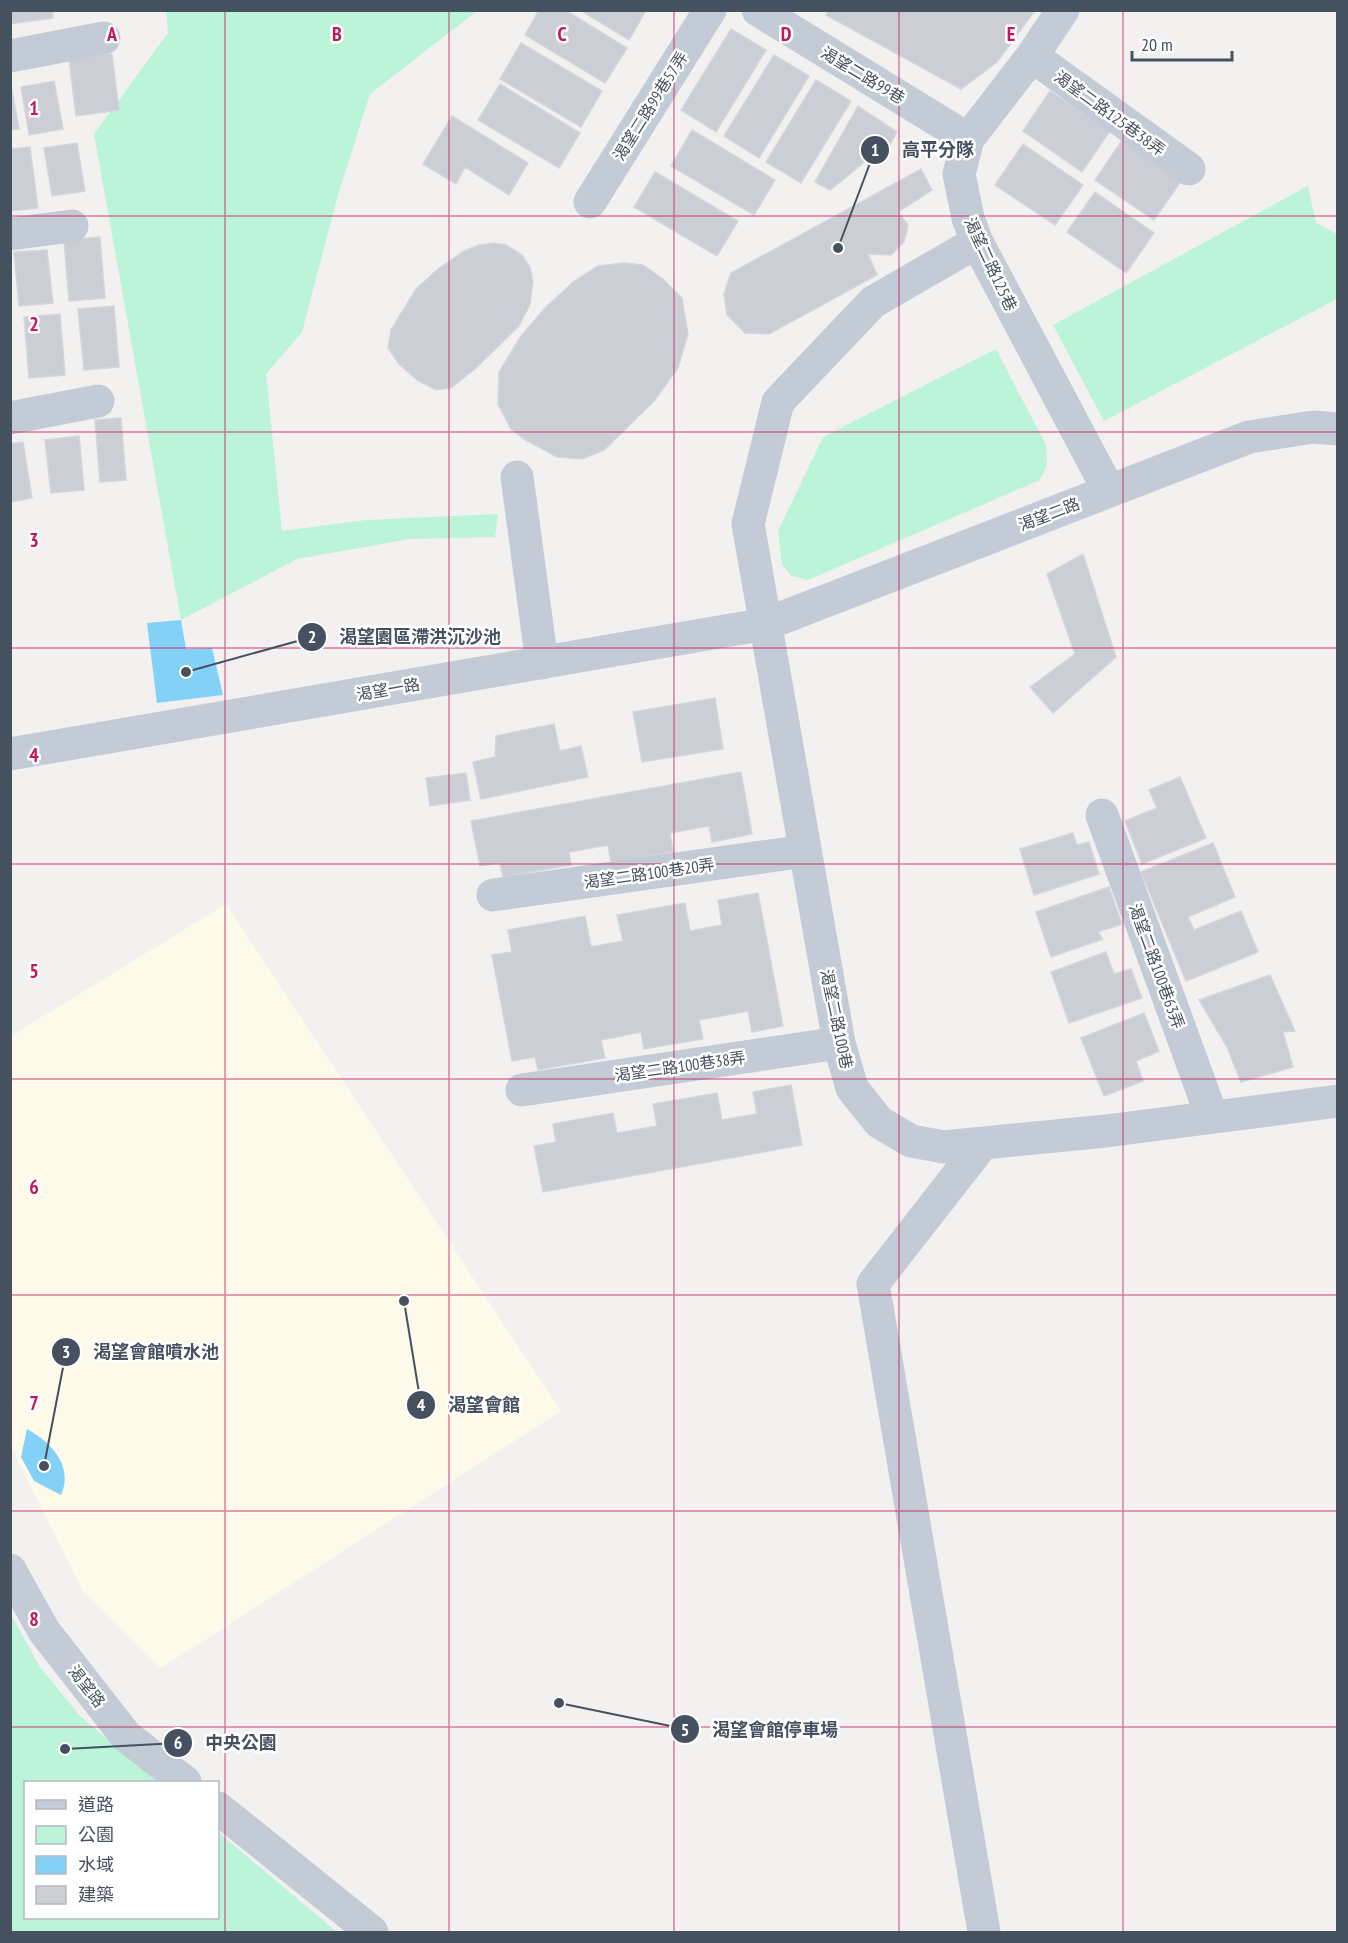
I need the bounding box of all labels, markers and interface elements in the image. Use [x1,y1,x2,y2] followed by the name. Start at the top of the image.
[106,21,118,47] text: A
[332,21,342,47] text: B
[557,21,567,47] text: C
[781,21,792,47] text: D
[1007,21,1015,47] text: E
[1132,24,1232,62] scale bar
[1141,33,1173,56] text: 20 m
[817,42,909,108] street label: 渴望二路99巷
[608,48,692,164] street label: 渴望二路99巷57弄
[1051,66,1169,160] street label: 渴望二路125巷38弄
[29,95,39,121] text: 1
[860,132,986,168] callout: 高平分隊
[871,138,879,161] text: 1
[902,138,974,161] text: 高平分隊
[960,214,1022,314] street label: 渴望二路125巷
[29,311,39,337] text: 2
[1016,493,1082,535] street label: 渴望二路
[29,527,39,553] text: 3
[297,619,513,655] callout: 渴望園區滯洪沉沙池
[308,625,316,648] text: 2
[339,625,501,648] text: 渴望園區滯洪沉沙池
[355,674,421,704] street label: 渴望一路
[29,742,39,768] text: 4
[582,854,716,892] street label: 渴望二路100巷20弄
[1125,901,1189,1031] street label: 渴望二路100巷63弄
[29,958,39,984] text: 5
[817,967,857,1071] street label: 渴望二路100巷
[613,1047,747,1085] street label: 渴望二路100巷38弄
[29,1174,39,1200] text: 6
[51,1334,231,1370] callout: 渴望會館噴水池
[62,1340,70,1363] text: 3
[93,1340,219,1363] text: 渴望會館噴水池
[406,1387,532,1423] callout: 渴望會館
[29,1390,39,1416] text: 7
[417,1393,426,1416] text: 4
[448,1393,520,1416] text: 渴望會館
[29,1606,39,1632] text: 8
[64,1661,110,1711] street label: 渴望路
[670,1711,850,1747] callout: 渴望會館停車場
[681,1718,689,1741] text: 5
[712,1718,838,1741] text: 渴望會館停車場
[163,1725,289,1761] callout: 中央公園
[174,1731,182,1754] text: 6
[205,1731,277,1754] text: 中央公園
[24,1781,219,1919] legend
[78,1793,114,1816] text: 道路
[78,1823,114,1846] text: 公園
[78,1853,114,1876] text: 水域
[78,1883,114,1906] text: 建築

